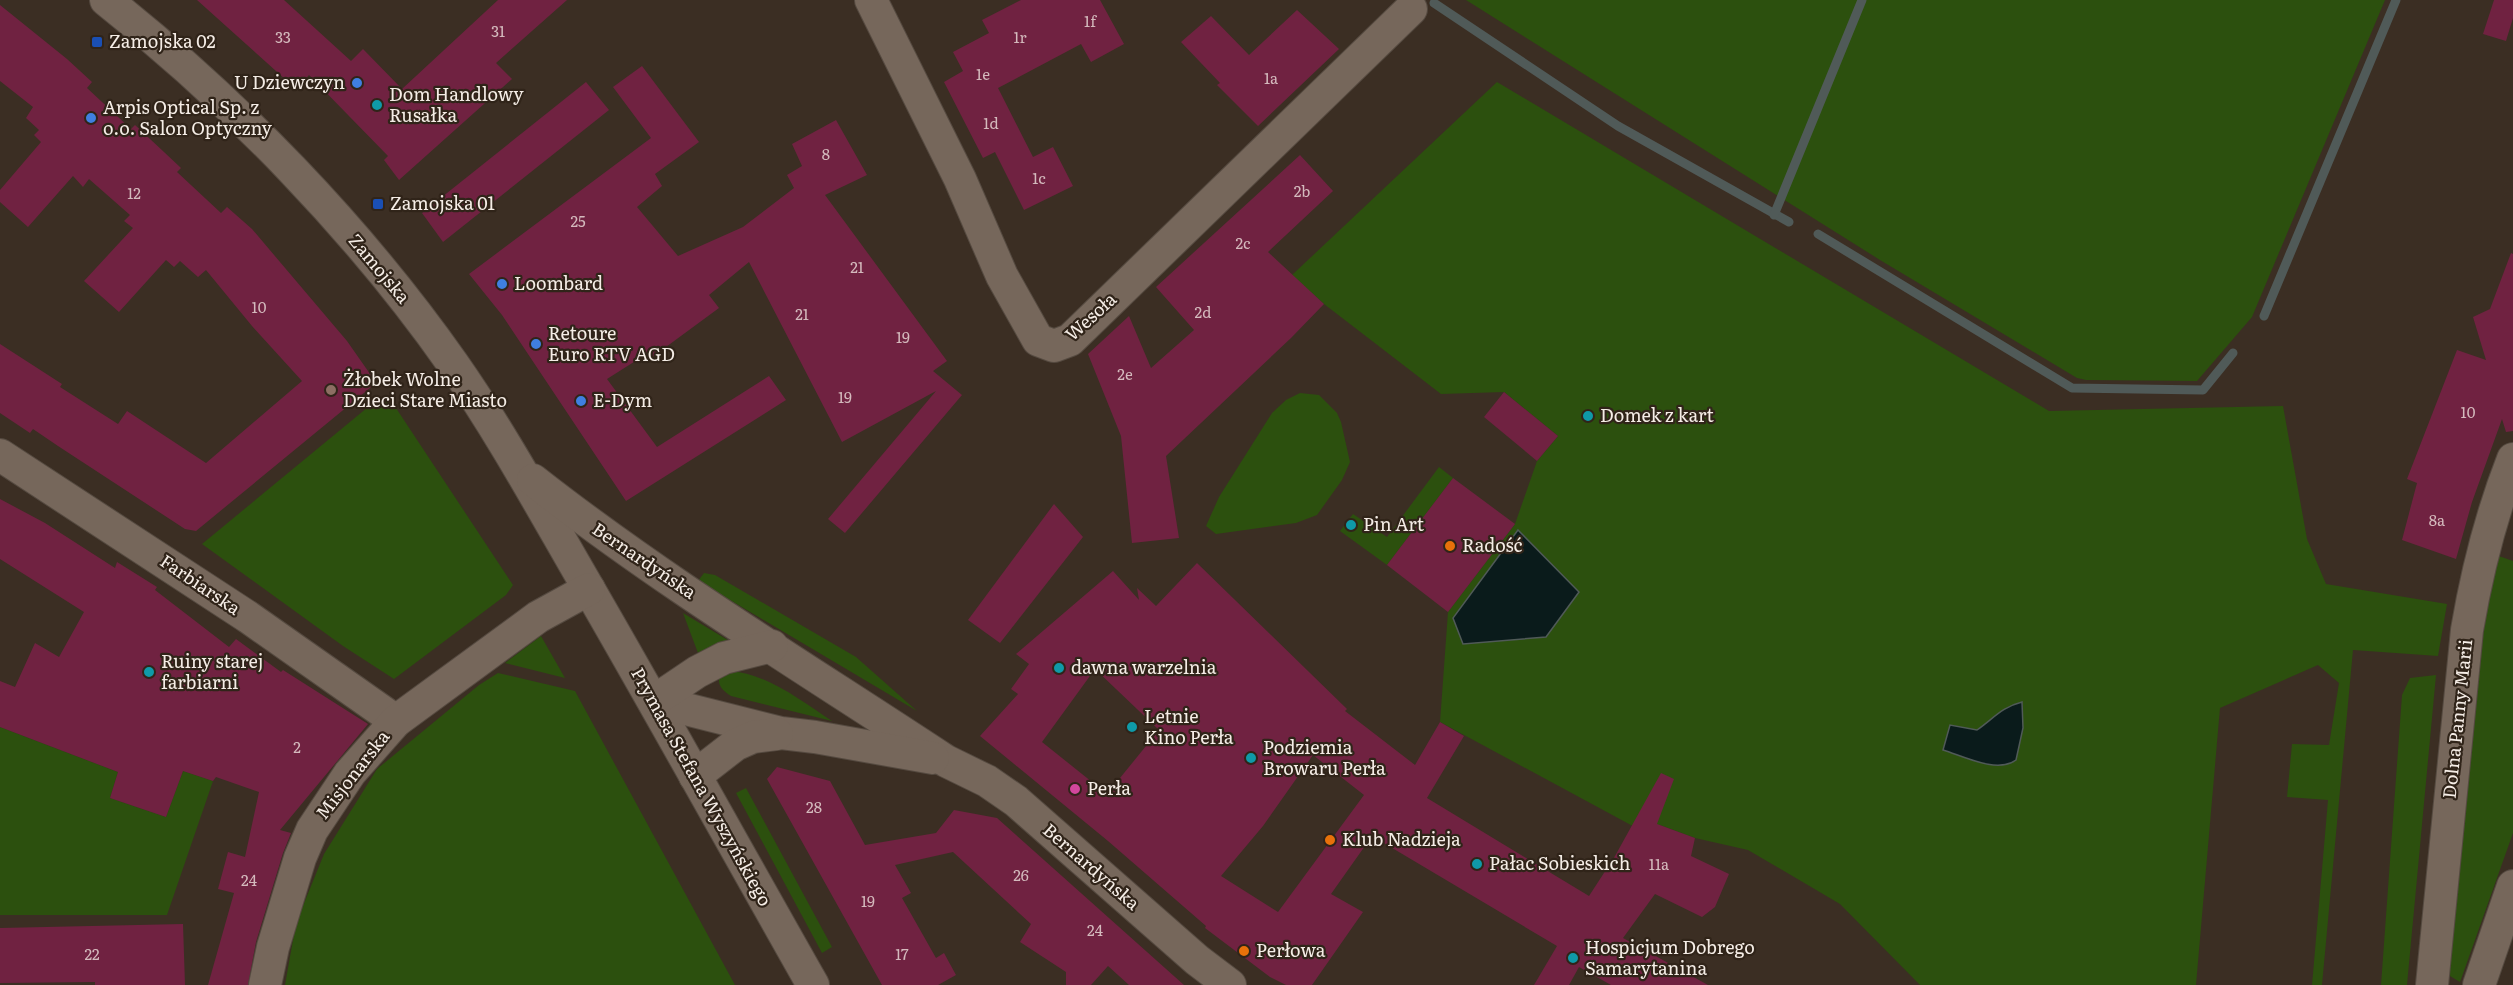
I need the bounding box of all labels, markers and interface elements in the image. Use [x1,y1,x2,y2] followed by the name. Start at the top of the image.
[1084,9,1097,32] house number: 1f
[491,19,505,42] house number: 31
[275,25,291,48] house number: 33
[1013,25,1027,48] house number: 1r
[109,27,216,54] place label: Zamojska 02
[90,35,104,49] marker: Zamojska 02
[976,62,990,85] house number: 1e
[1264,66,1279,89] house number: 1a
[234,68,345,95] place label: U Dziewczyn
[350,76,364,90] marker: U Dziewczyn
[389,80,524,128] place label: Dom Handlowy Rusałka
[103,93,272,141] place label: Arpis Optical Sp. z o.o. Salon Optyczny
[370,98,384,112] marker: Dom Handlowy Rusałka
[84,111,98,125] marker: Arpis Optical Sp. z o.o. Salon Optyczny
[983,111,999,134] house number: 1d
[822,142,830,165] house number: 8
[1032,166,1046,189] house number: 1c
[1294,179,1310,202] house number: 2b
[127,181,141,204] house number: 12
[390,189,495,216] place label: Zamojska 01
[371,197,385,211] marker: Zamojska 01
[570,209,586,232] house number: 25
[343,227,418,309] street label: Zamojska
[1235,231,1251,254] house number: 2c
[850,255,864,278] house number: 21
[514,269,603,296] place label: Loombard
[495,277,509,291] marker: Loombard
[1058,285,1122,346] street label: Wesoła
[252,295,267,318] house number: 10
[1195,300,1211,323] house number: 2d
[795,302,809,325] house number: 21
[548,319,675,367] place label: Retoure Euro RTV AGD
[896,325,910,348] house number: 19
[529,337,543,351] marker: Retoure Euro RTV AGD
[1117,362,1133,385] house number: 2e
[343,365,507,413] place label: Żłobek Wolne Dzieci Stare Miasto
[324,383,338,397] marker: Żłobek Wolne Dzieci Stare Miasto
[838,385,852,408] house number: 19
[593,386,652,413] place label: E-Dym
[574,394,588,408] marker: E-Dym
[2461,400,2476,423] house number: 10
[1600,401,1714,428] place label: Domek z kart
[1581,409,1595,423] marker: Domek z kart
[2429,508,2446,531] house number: 8a
[1363,510,1425,537] place label: Pin Art
[587,515,703,605] street label: Bernardyńska
[1344,518,1358,532] marker: Pin Art
[1462,531,1523,558] place label: Radość
[1443,539,1457,553] marker: Radość
[155,547,247,621] street label: Farbiarska
[2435,638,2478,800] street label: Dolna Panny Marii
[161,647,263,695] place label: Ruiny starej farbiarni
[1071,653,1217,680] place label: dawna warzelnia
[1052,661,1066,675] marker: dawna warzelnia
[625,662,779,911] street label: Prymasa Stefana Wyszyńskiego
[142,665,156,679] marker: Ruiny starej farbiarni
[1144,702,1234,750] place label: Letnie Kino Perła
[1125,720,1139,734] marker: Letnie Kino Perła
[308,723,395,824] street label: Misjonarska
[1263,733,1386,781] place label: Podziemia Browaru Perła
[293,735,301,758] house number: 2
[1244,751,1258,765] marker: Podziemia Browaru Perła
[1087,774,1131,801] place label: Perła
[1068,782,1082,796] marker: Perła
[806,795,822,818] house number: 28
[1038,816,1147,916] street label: Bernardyńska
[1342,825,1461,852] place label: Klub Nadzieja
[1323,833,1337,847] marker: Klub Nadzieja
[1489,849,1630,876] place label: Pałac Sobieskich
[1649,852,1670,875] house number: 11a
[1470,857,1484,871] marker: Pałac Sobieskich
[1013,863,1029,886] house number: 26
[241,868,257,891] house number: 24
[861,889,875,912] house number: 19
[1087,918,1103,941] house number: 24
[1585,933,1755,981] place label: Hospicjum Dobrego Samarytanina
[1256,936,1326,963] place label: Perłowa
[84,942,100,965] house number: 22
[895,942,909,965] house number: 17
[1237,944,1251,958] marker: Perłowa
[1566,951,1580,965] marker: Hospicjum Dobrego Samarytanina

